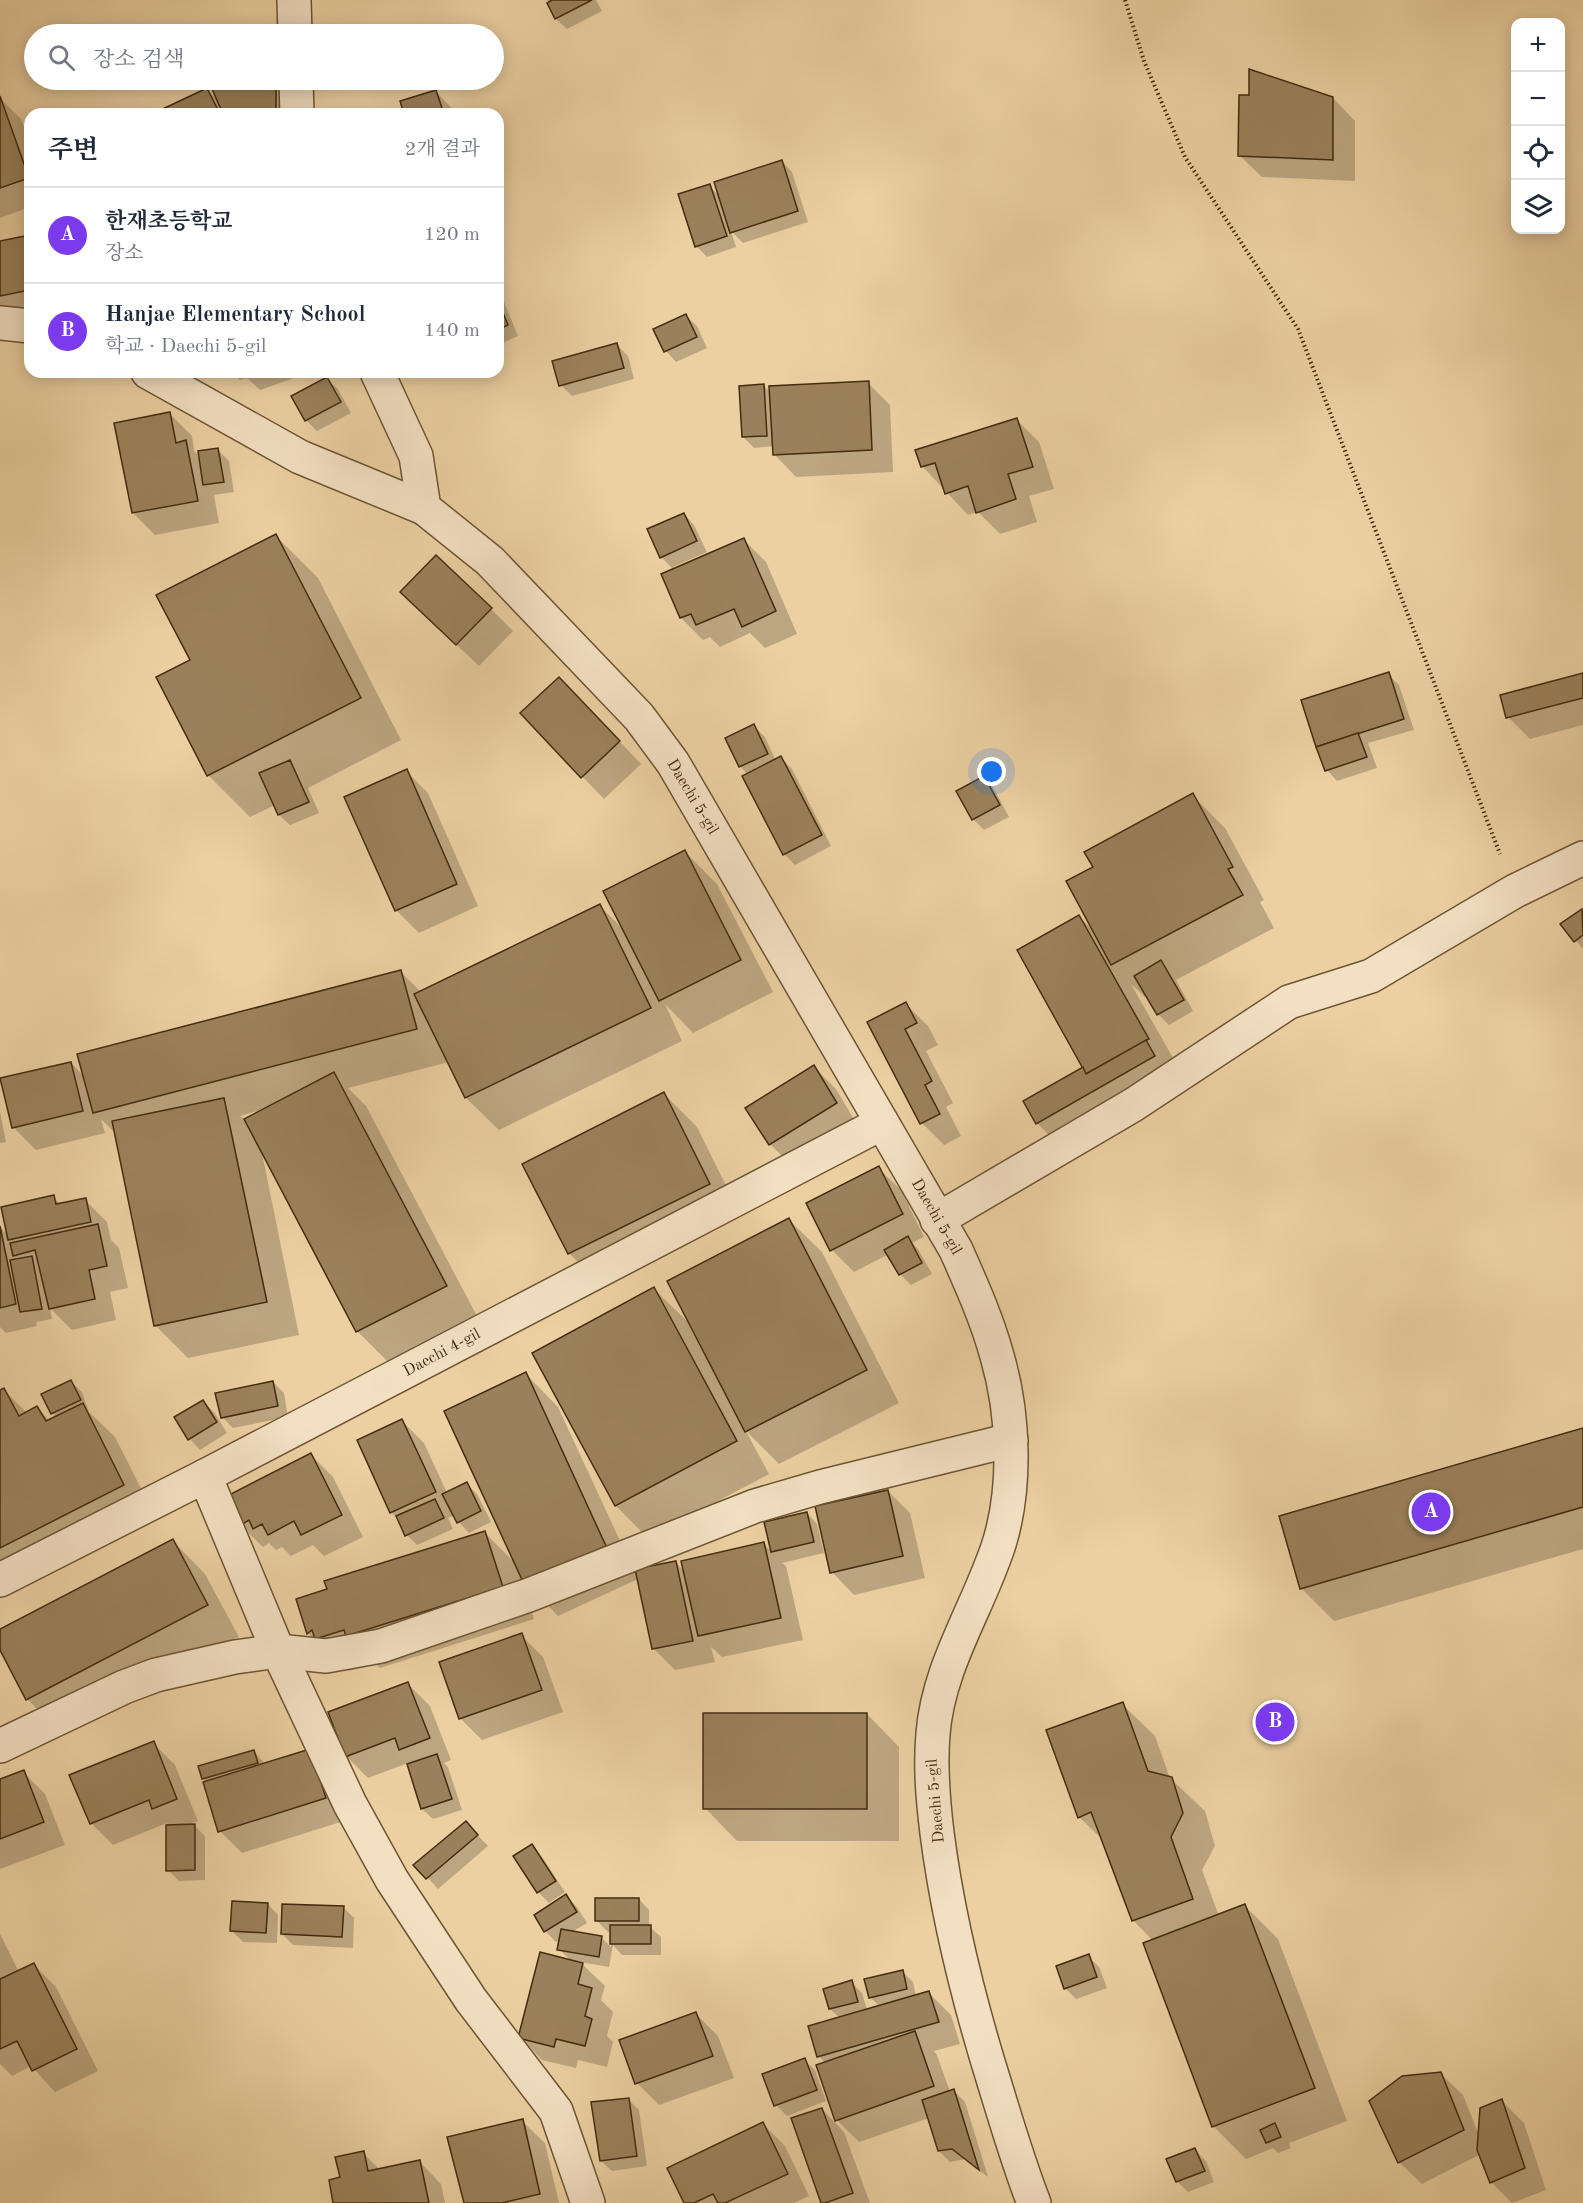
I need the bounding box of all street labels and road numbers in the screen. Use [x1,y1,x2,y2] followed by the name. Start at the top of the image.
[663,757,721,837] street label: Daechi 5-gil
[908,1176,964,1258] street label: Daechi 5-gil
[401,1326,483,1380] street label: Daechi 4-gil
[924,1758,948,1844] street label: Daechi 5-gil

